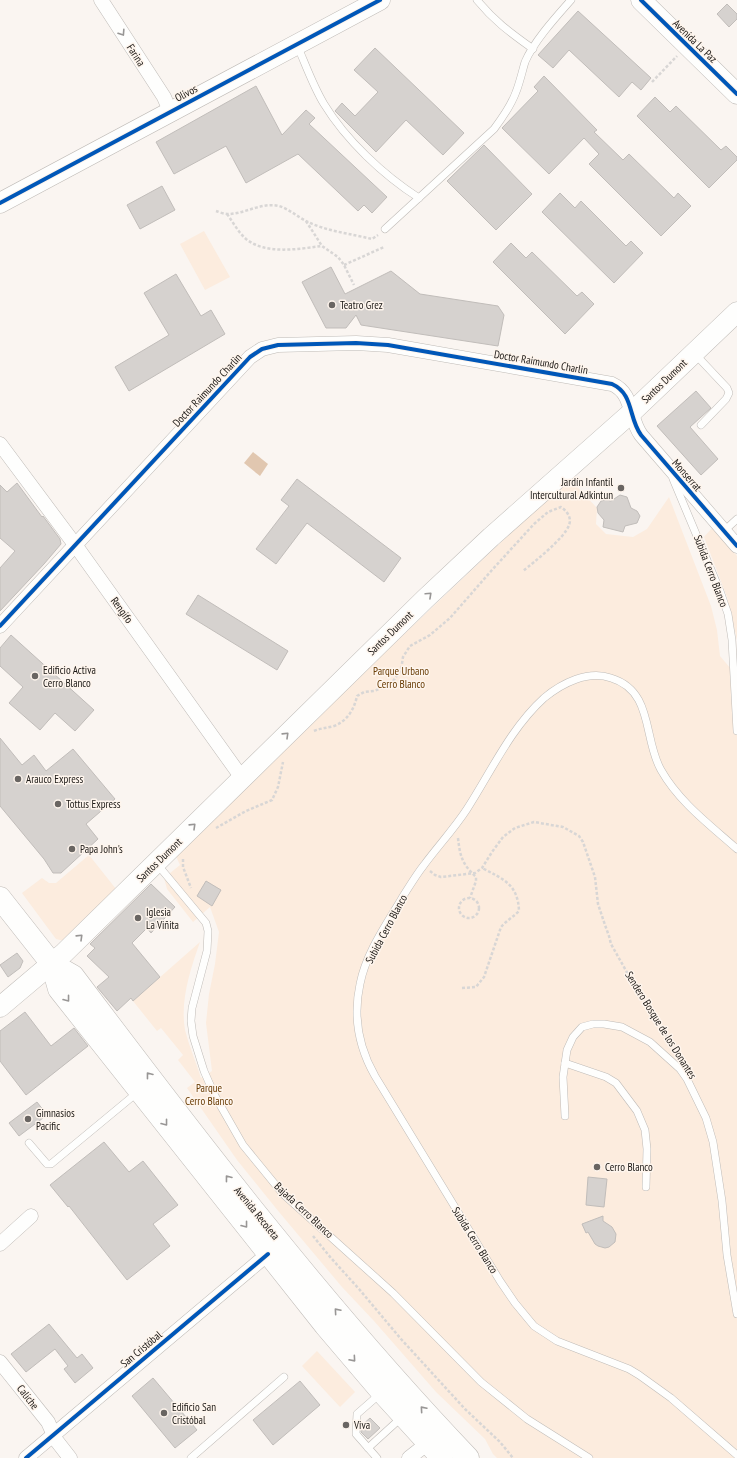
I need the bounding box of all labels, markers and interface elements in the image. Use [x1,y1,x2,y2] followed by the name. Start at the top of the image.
[670,16,720,66] street label: Avenida La Paz
[117,29,125,36] one-way arrow
[124,41,148,69] street label: Farina
[172,81,200,105] street label: Olivos
[340,298,383,312] place label: Teatro Grez
[327,300,337,310] marker: Teatro Grez
[493,347,589,377] street label: Doctor Raimundo Charlin
[169,350,245,430] street label: Doctor Raimundo Charlin
[638,356,690,406] street label: Santos Dumont
[669,456,705,494] street label: Monserrat
[530,475,613,502] place label: Jardín Infantil Intercultural Adkintun
[616,483,626,493] marker: Jardín Infantil Intercultural Adkintun
[691,533,731,609] street label: Subida Cerro Blanco
[424,592,432,600] one-way arrow
[108,594,136,626] street label: Rengifo
[364,608,416,658] street label: Santos Dumont
[43,663,96,690] place label: Edificio Activa Cerro Blanco
[373,664,429,691] park label: Parque Urbano Cerro Blanco
[30,671,40,681] marker: Edificio Activa Cerro Blanco
[281,732,289,740] one-way arrow
[26,772,84,786] place label: Arauco Express
[13,774,23,784] marker: Arauco Express
[66,797,121,811] place label: Tottus Express
[53,799,63,809] marker: Tottus Express
[188,823,196,831] one-way arrow
[133,835,185,885] street label: Santos Dumont
[80,842,123,856] place label: Papa John's
[67,844,77,854] marker: Papa John's
[362,892,410,966] street label: Subida Cerro Blanco
[146,905,179,932] place label: Iglesia La Viñita
[133,913,143,923] marker: Iglesia La Viñita
[75,934,83,942] one-way arrow
[622,969,700,1082] street label: Sendero Bosque de los Donantes
[62,995,69,1002] one-way arrow
[146,1073,153,1080] one-way arrow
[185,1081,233,1108] park label: Parque Cerro Blanco
[36,1106,75,1133] place label: Gimnasios Pacific
[23,1114,33,1124] marker: Gimnasios Pacific
[160,1118,167,1125] one-way arrow
[605,1160,653,1174] place label: Cerro Blanco
[592,1162,602,1172] marker: Cerro Blanco
[226,1175,233,1182] one-way arrow
[272,1179,337,1241] street label: Bajada Cerro Blanco
[231,1183,283,1243] street label: Avenida Recoleta
[449,1204,501,1276] street label: Subida Cerro Blanco
[241,1221,248,1228] one-way arrow
[335,1308,342,1316] one-way arrow
[117,1327,165,1370] street label: San Cristóbal
[349,1354,356,1362] one-way arrow
[14,1382,42,1413] street label: Caliche
[172,1400,216,1427] place label: Edificio San Cristóbal
[420,1406,427,1414] one-way arrow
[159,1408,169,1418] marker: Edificio San Cristóbal
[353,1418,370,1432] place label: Viva
[341,1420,351,1430] marker: Viva

